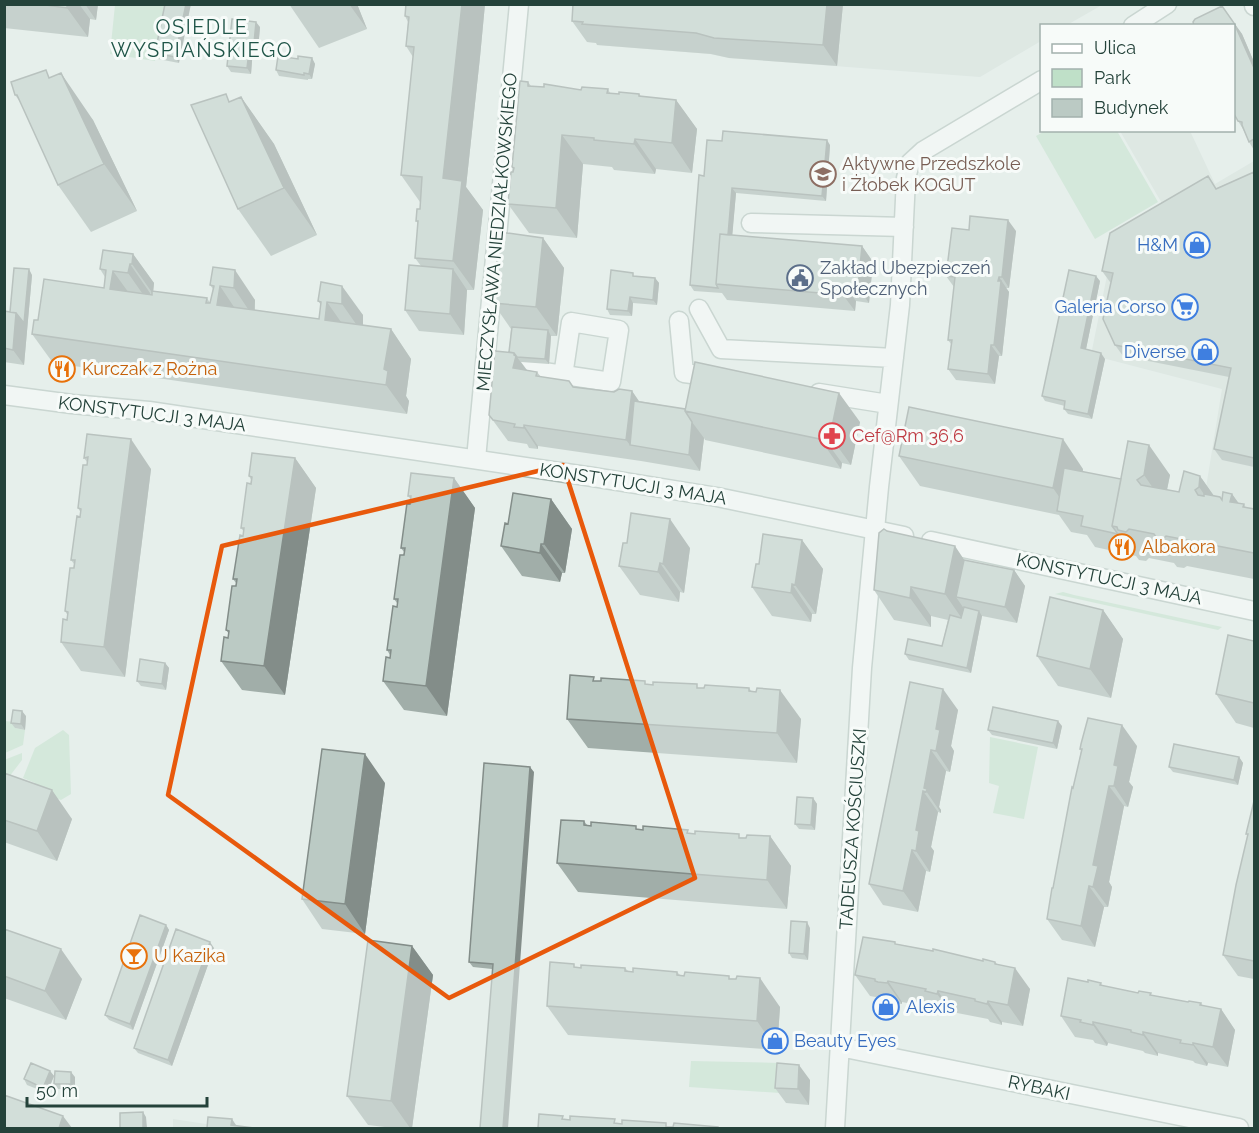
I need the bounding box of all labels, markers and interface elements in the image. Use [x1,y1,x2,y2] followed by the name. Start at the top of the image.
[111,15,293,62] district label: OSIEDLE WYSPIAŃSKIEGO
[1040,24,1235,132] legend
[1094,37,1136,58] text: Ulica
[1094,67,1131,88] text: Park
[472,72,521,392] street label: MIECZYSŁAWA NIEDZIAŁKOWSKIEGO
[1094,97,1169,118] text: Budynek
[842,153,1021,195] place label: Aktywne Przedszkole i Żłobek KOGUT
[808,159,838,189] school or university icon: Aktywne Przedszkole i Żłobek KOGUT
[1182,230,1212,260] shop icon: H&M
[1137,234,1178,255] place label: H&M
[820,257,991,299] place label: Zakład Ubezpieczeń Społecznych
[785,263,815,293] public building icon: Zakład Ubezpieczeń Społecznych
[1170,292,1200,322] supermarket icon: Galeria Corso
[1054,296,1166,317] place label: Galeria Corso
[1190,337,1220,367] shop icon: Diverse
[1124,341,1186,362] place label: Diverse
[47,354,77,384] restaurant icon: Kurczak z Rożna
[82,358,217,379] place label: Kurczak z Rożna
[57,392,247,435] street label: KONSTYTUCJI 3 MAJA
[817,421,847,451] pharmacy icon: Cef@Rm 36,6
[852,425,964,446] place label: Cef@Rm 36,6
[538,458,728,509] street label: KONSTYTUCJI 3 MAJA
[1107,532,1137,562] restaurant icon: Albakora
[1142,536,1216,557] place label: Albakora
[1014,549,1204,608] street label: KONSTYTUCJI 3 MAJA
[834,728,870,930] street label: TADEUSZA KOŚCIUSZKI
[119,941,149,971] bar icon: U Kazika
[154,945,226,966] place label: U Kazika
[871,992,901,1022] shop icon: Alexis
[906,996,955,1017] place label: Alexis
[760,1026,790,1056] shop icon: Beauty Eyes
[794,1030,897,1051] place label: Beauty Eyes
[27,1070,207,1108] scale bar
[1006,1071,1072,1104] street label: RYBAKI
[36,1080,78,1101] text: 50 m

